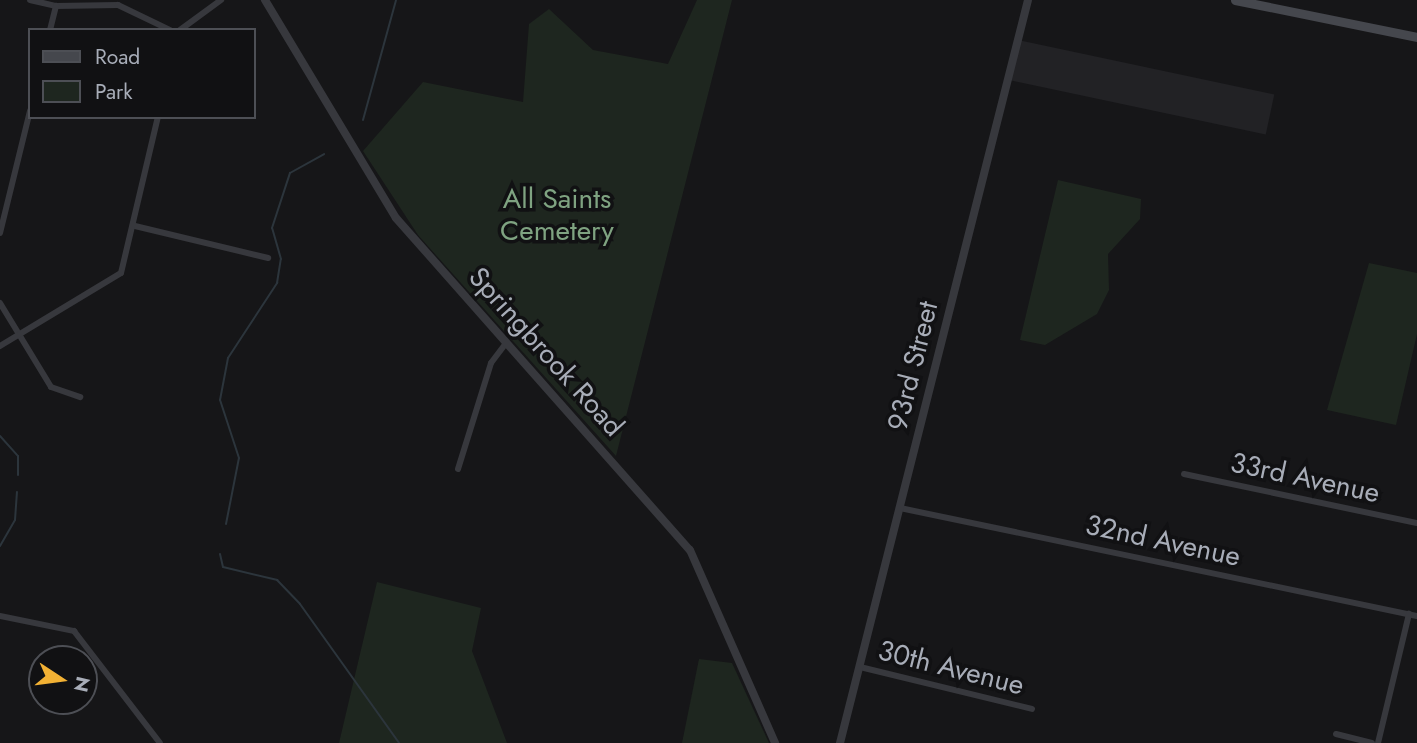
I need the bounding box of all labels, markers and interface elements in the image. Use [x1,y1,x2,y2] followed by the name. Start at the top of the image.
[28,28,256,119] legend
[95,42,140,72] text: Road
[95,77,132,107] text: Park
[500,182,614,248] park label: All Saints Cemetery
[461,261,631,443] street label: Springbrook Road
[881,298,945,434] street label: 93rd Street
[1227,446,1383,510] street label: 33rd Avenue
[1082,508,1244,574] street label: 32nd Avenue
[875,634,1027,702] street label: 30th Avenue
[28,645,98,715] north arrow
[67,674,97,695] text: N

